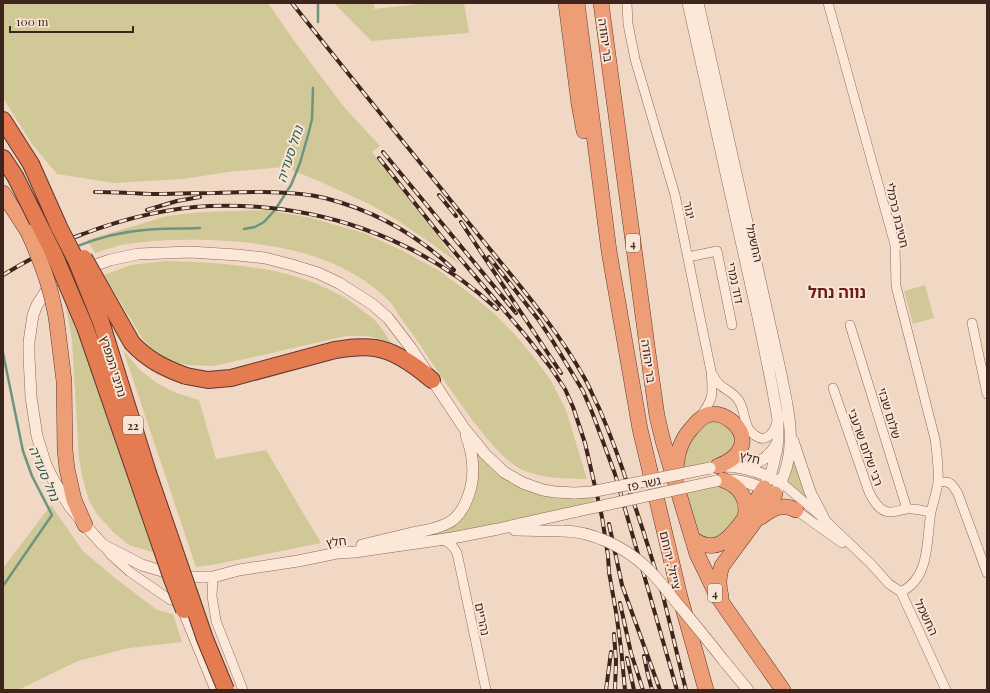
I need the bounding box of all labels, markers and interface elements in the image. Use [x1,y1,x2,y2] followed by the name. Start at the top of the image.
[10,8,133,34] scale bar
[16,13,49,29] text: 100 m
[595,17,617,63] street label: בר יהודה
[272,123,306,184] water label: נחל סעדיה
[883,181,913,249] street label: חטיבת כרמלי
[680,200,700,220] street label: יגור
[743,222,767,264] street label: החשמל
[626,234,640,252] road number: 4
[724,261,748,306] street label: דוד נמרי
[808,281,866,302] district label: נווה נחל
[97,333,131,399] street label: נתיבי המפרץ
[638,338,660,384] street label: בר יהודה
[875,386,905,440] street label: שלום שבזי
[845,406,887,488] street label: רבי שלום שרעבי
[123,416,143,434] road number: 22
[26,443,65,504] water label: נחל סעדיה
[738,447,762,467] street label: חלץ
[626,472,663,494] street label: גשר פז
[657,529,686,591] street label: צייזל, ירוחם
[325,532,347,550] street label: חלץ
[708,584,722,602] road number: 4
[912,596,942,638] street label: החשמל
[472,601,494,637] street label: נהריים

